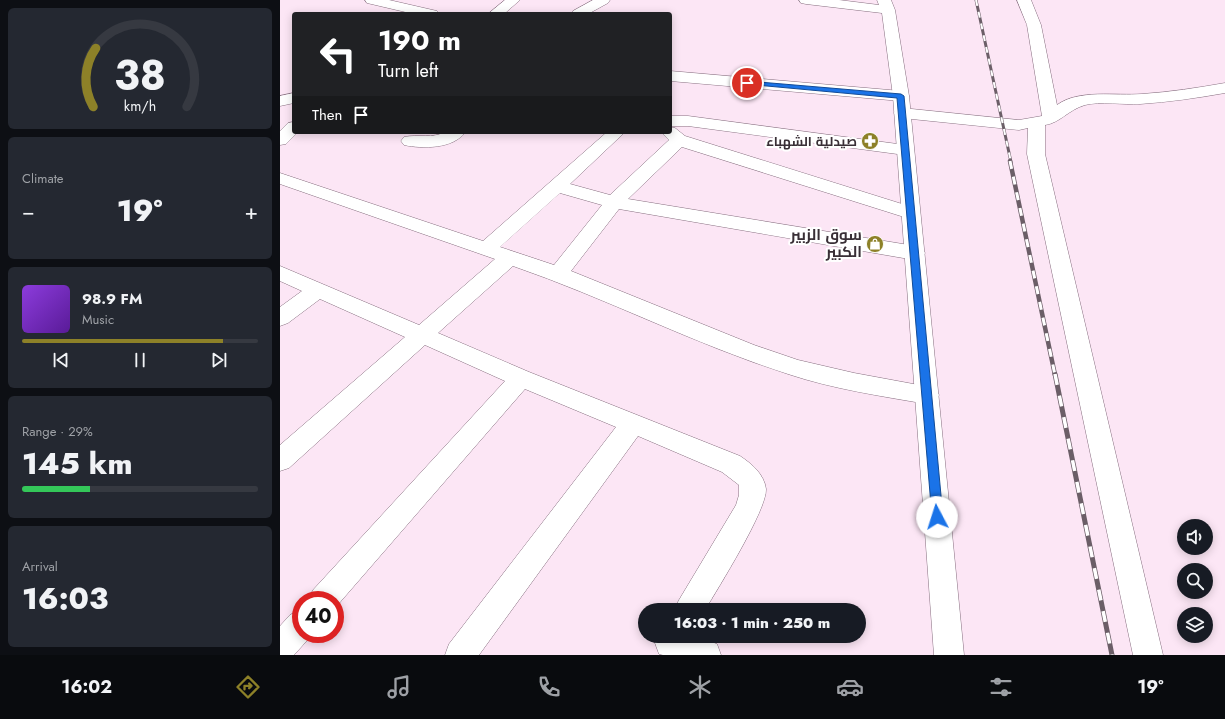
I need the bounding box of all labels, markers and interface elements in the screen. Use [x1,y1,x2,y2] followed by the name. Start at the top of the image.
[378,20,461,61] text: 190 m
[312,28,364,80] icon: left
[114,45,166,106] text: 38
[378,58,438,84] text: Turn left
[730,66,764,100] pin
[736,72,758,94] icon: arrive
[124,95,156,115] text: km/h
[312,104,342,126] text: Then
[350,104,372,126] icon: arrive
[860,131,880,151] pharmacy icon: صيدلية الشهباء
[766,132,857,151] place label: صيدلية الشهباء
[22,169,63,188] text: Climate
[117,189,163,232] text: 19°
[22,195,35,227] text: −
[244,195,258,227] text: +
[789,224,862,263] place label: سوق الزبير الكبير
[865,234,885,254] shop icon: سوق الزبير الكبير
[82,288,142,310] text: 98.9 FM
[82,310,114,329] text: Music
[50,349,72,371] icon: previous
[129,349,151,371] icon: pause
[208,349,230,371] icon: next
[22,422,93,441] text: Range · 29%
[22,442,132,485] text: 145 km
[916,496,958,538] position arrow
[1177,519,1213,643] map controls
[1177,519,1213,555] button: sound
[22,557,58,576] text: Arrival
[1177,563,1213,599] button: search
[22,577,108,620] text: 16:03
[292,591,344,643] speed limit sign: 40
[1177,607,1213,643] button: layers
[674,612,830,634] text: 16:03 · 1 min · 250 m
[234,673,262,701] icon: directions
[385,673,413,701] icon: music
[535,673,563,701] icon: phone
[686,673,714,701] icon: climate
[836,673,864,701] icon: car
[987,673,1015,701] icon: filters
[61,674,112,700] text: 16:02
[1137,674,1164,700] text: 19°

